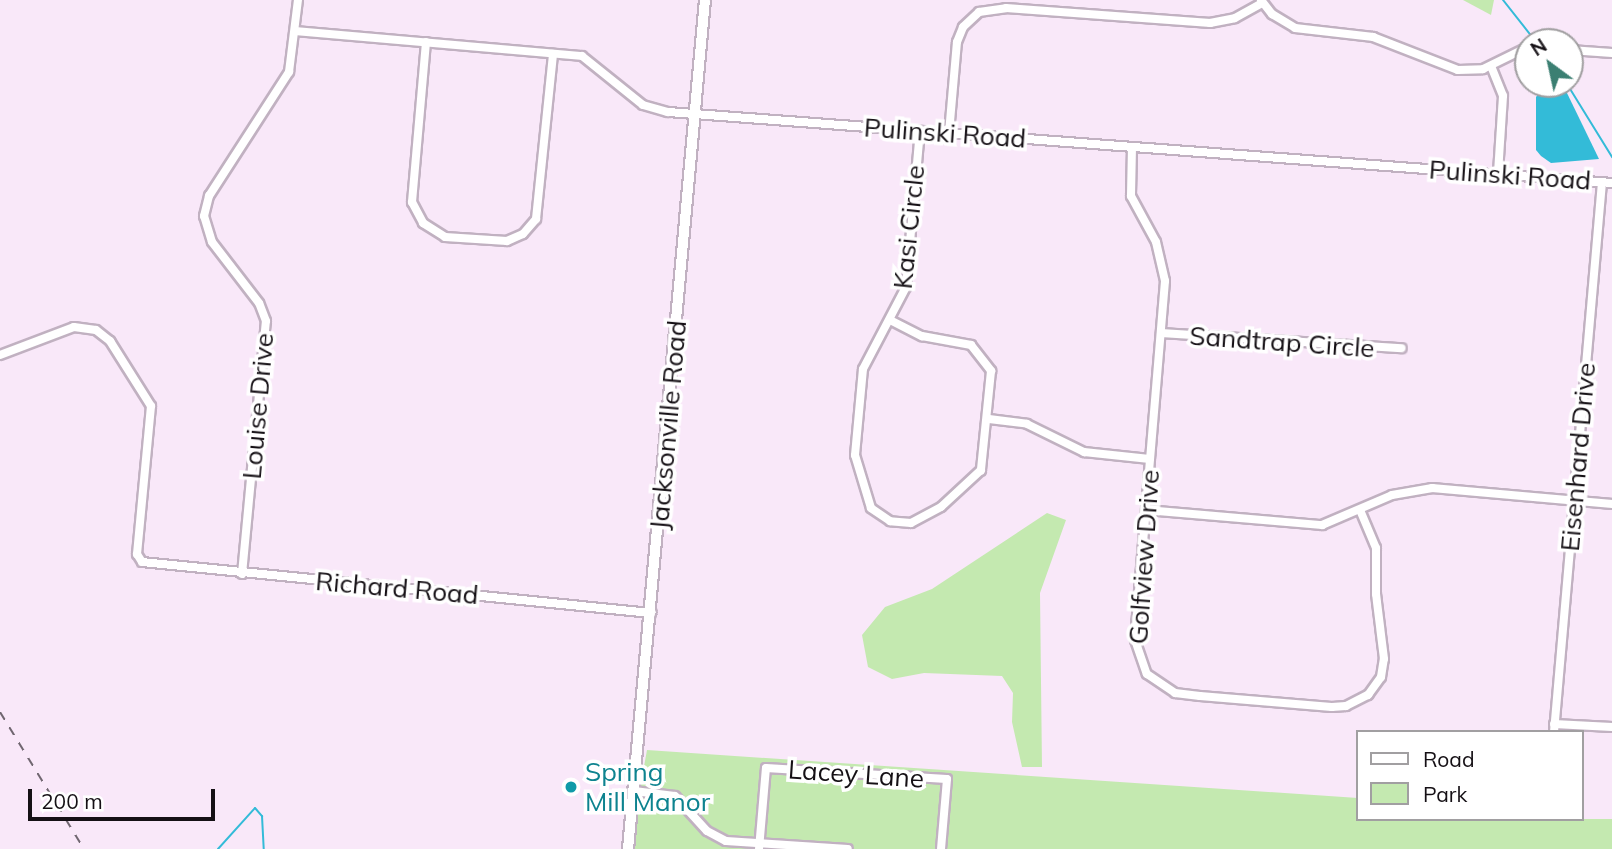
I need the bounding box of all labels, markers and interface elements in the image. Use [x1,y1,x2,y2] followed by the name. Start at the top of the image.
[1514,28,1584,98] north arrow
[1526,33,1551,61] text: N
[863,112,1027,154] street label: Pulinski Road
[1428,154,1592,196] street label: Pulinski Road
[887,164,931,290] street label: Kasi Circle
[643,319,693,531] street label: Jacksonville Road
[1188,320,1376,364] street label: Sandtrap Circle
[236,332,280,480] street label: Louise Drive
[1554,361,1602,553] street label: Eisenhard Drive
[1122,469,1166,645] street label: Golfview Drive
[314,565,480,611] street label: Richard Road
[1356,730,1584,821] legend
[1423,746,1474,772] text: Road
[787,754,925,794] street label: Lacey Lane
[585,756,710,818] place label: Spring Mill Manor
[32,776,219,820] scale bar
[563,779,579,795] marker: Spring Mill Manor
[1423,781,1467,807] text: Park
[41,788,103,814] text: 200 m

